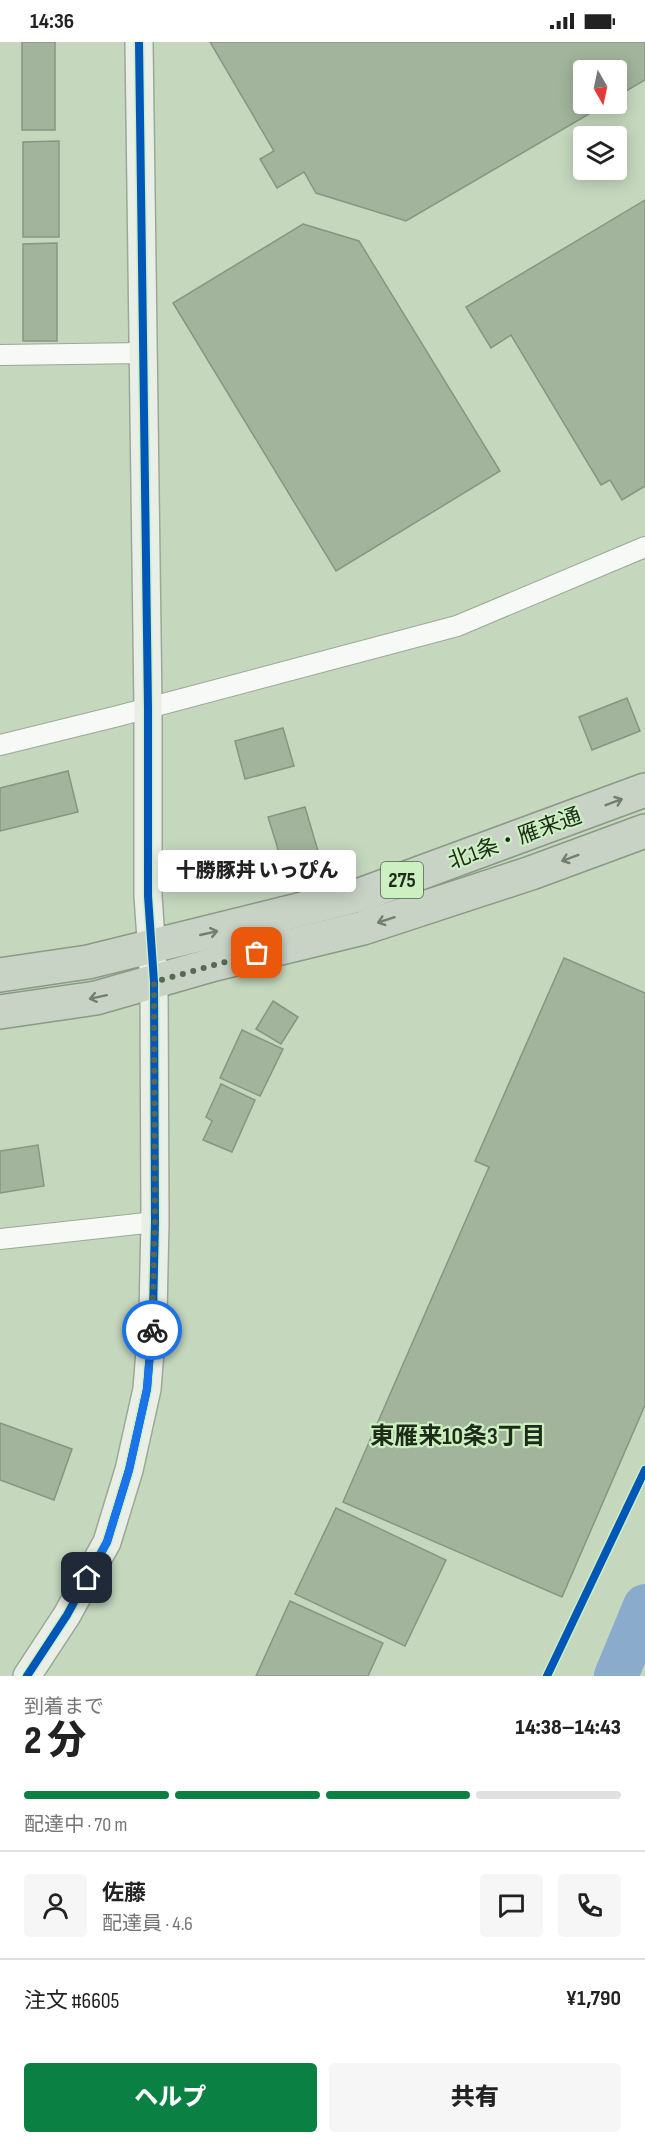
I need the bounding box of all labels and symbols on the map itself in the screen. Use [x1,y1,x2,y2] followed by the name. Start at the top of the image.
[573,60,627,114] north arrow
[604,796,623,807] one-way arrow
[445,802,585,876] street label: 北1条・雁来通
[158,851,356,893] callout: 十勝豚丼 いっぴん
[562,854,580,865] one-way arrow
[381,862,423,898] road number: 275
[377,916,396,927] one-way arrow
[200,926,219,938] one-way arrow
[231,927,282,978] pin
[88,992,108,1003] one-way arrow
[122,1300,182,1360] courier
[370,1422,546,1451] district label: 東雁来10条3丁目
[61,1552,112,1603] pin

